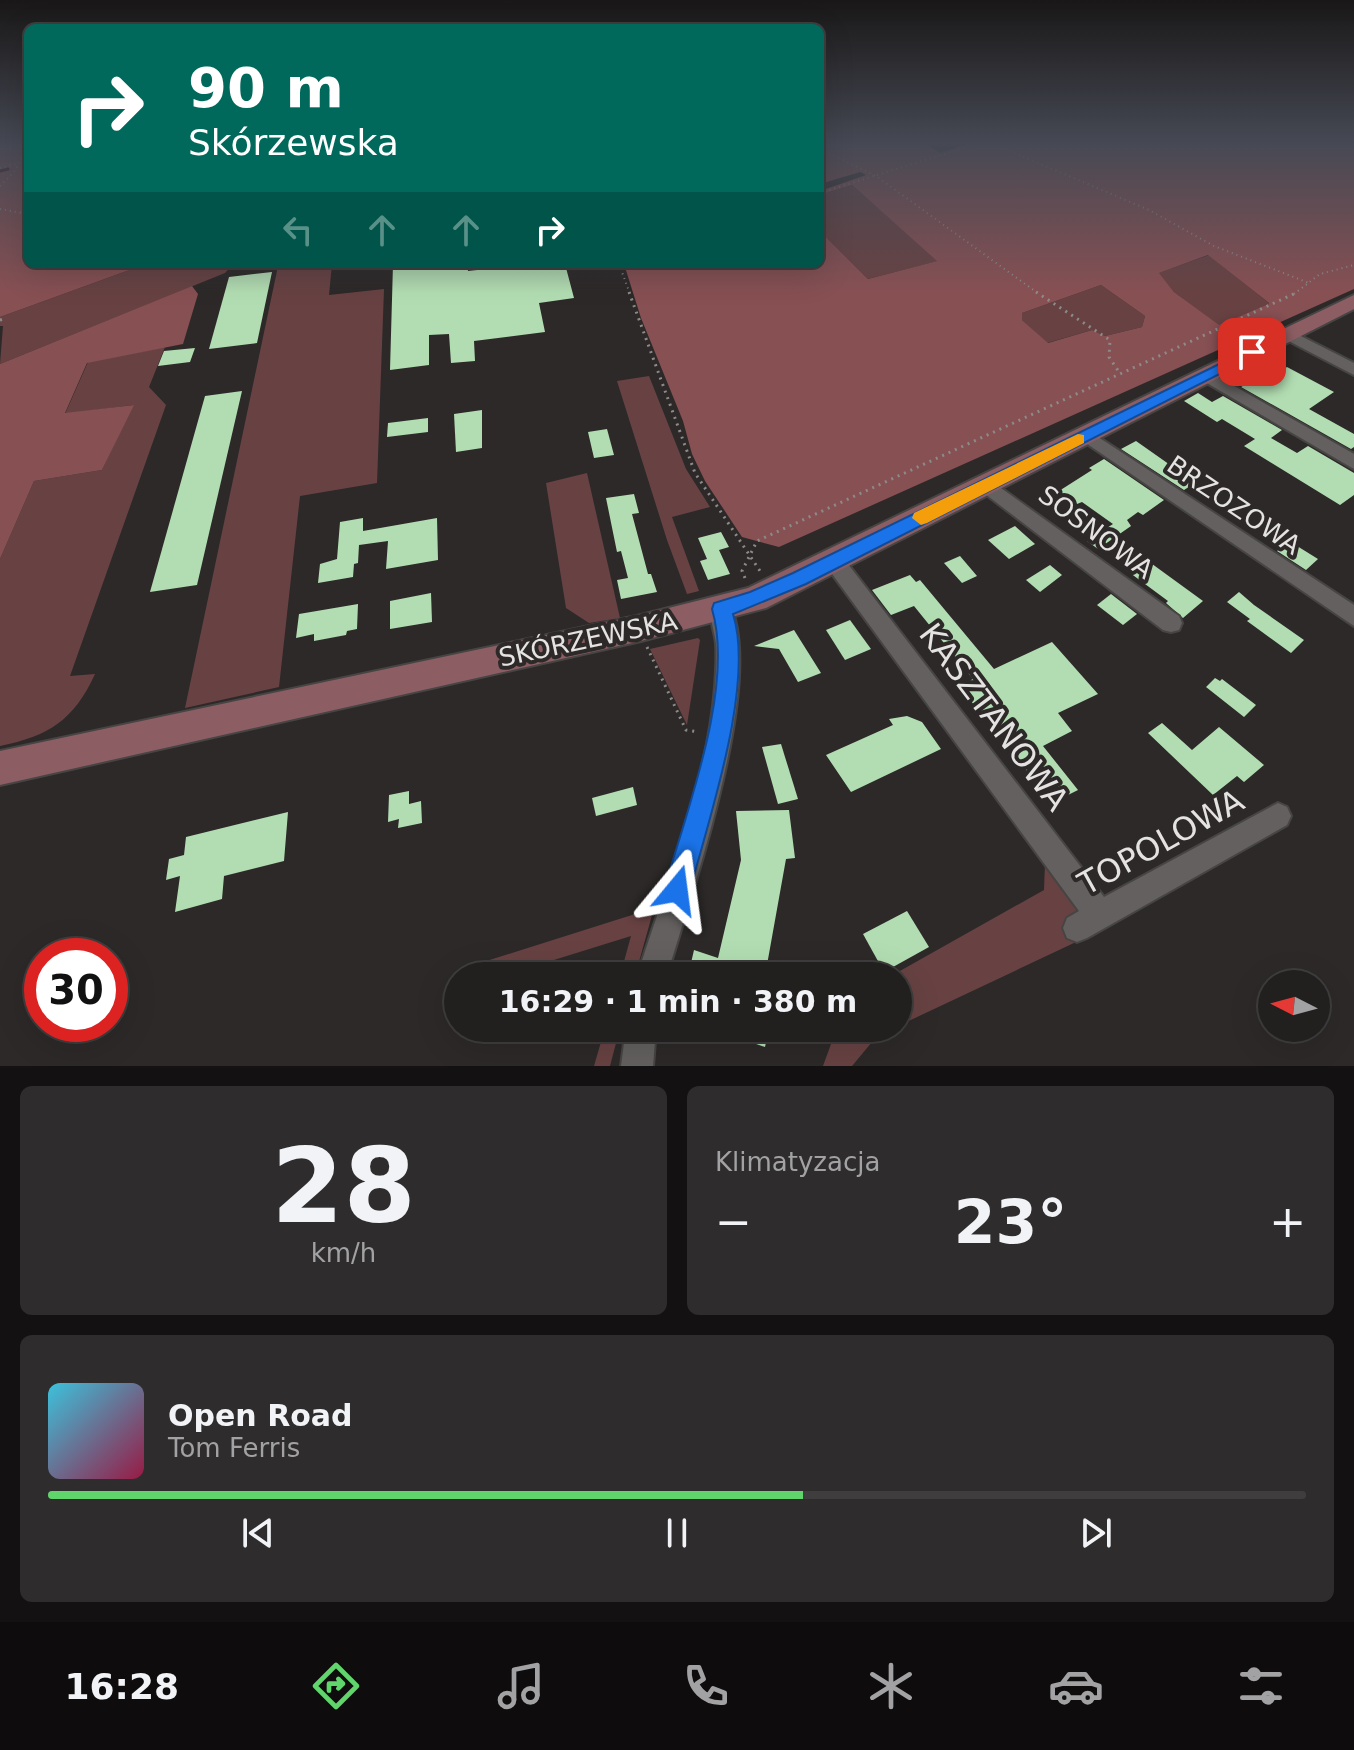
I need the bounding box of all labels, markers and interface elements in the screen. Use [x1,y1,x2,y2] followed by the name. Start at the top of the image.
[188,55,344,120] text: 90 m
[56,56,160,160] icon: right
[188,122,399,163] text: Skórzewska
[276,208,320,252] icon: left
[360,208,404,252] icon: ahead
[444,208,488,252] icon: ahead
[528,208,572,252] icon: right
[1218,318,1286,386] pin
[1230,330,1274,374] icon: arrive
[1162,449,1307,561] street label: BRZOZOWA
[1033,479,1159,585] street label: SOSNOWA
[496,604,680,673] street label: SKÓRZEWSKA
[911,616,1077,818] street label: KASZTANOWA
[1071,781,1250,903] street label: TOPOLOWA
[635,848,719,932] position arrow
[24,938,128,1042] speed limit sign: 30
[1258,970,1330,1042] north arrow
[1258,970,1330,1042] map controls
[499,984,857,1019] text: 16:29 · 1 min · 380 m
[271,1125,416,1247] text: 28
[715,1147,880,1177] text: Klimatyzacja
[954,1187,1067,1257] text: 23°
[715,1196,752,1247] text: −
[1269,1196,1306,1247] text: +
[311,1238,376,1268] text: km/h
[168,1398,353,1433] text: Open Road
[168,1433,300,1463] text: Tom Ferris
[236,1511,280,1555] icon: previous
[655,1511,699,1555] icon: pause
[1074,1511,1118,1555] icon: next
[308,1658,364,1714] icon: directions
[493,1658,549,1714] icon: music
[678,1658,734,1714] icon: phone
[863,1658,919,1714] icon: climate
[1048,1658,1104,1714] icon: car
[1233,1658,1289,1714] icon: filters
[65,1666,179,1707] text: 16:28

